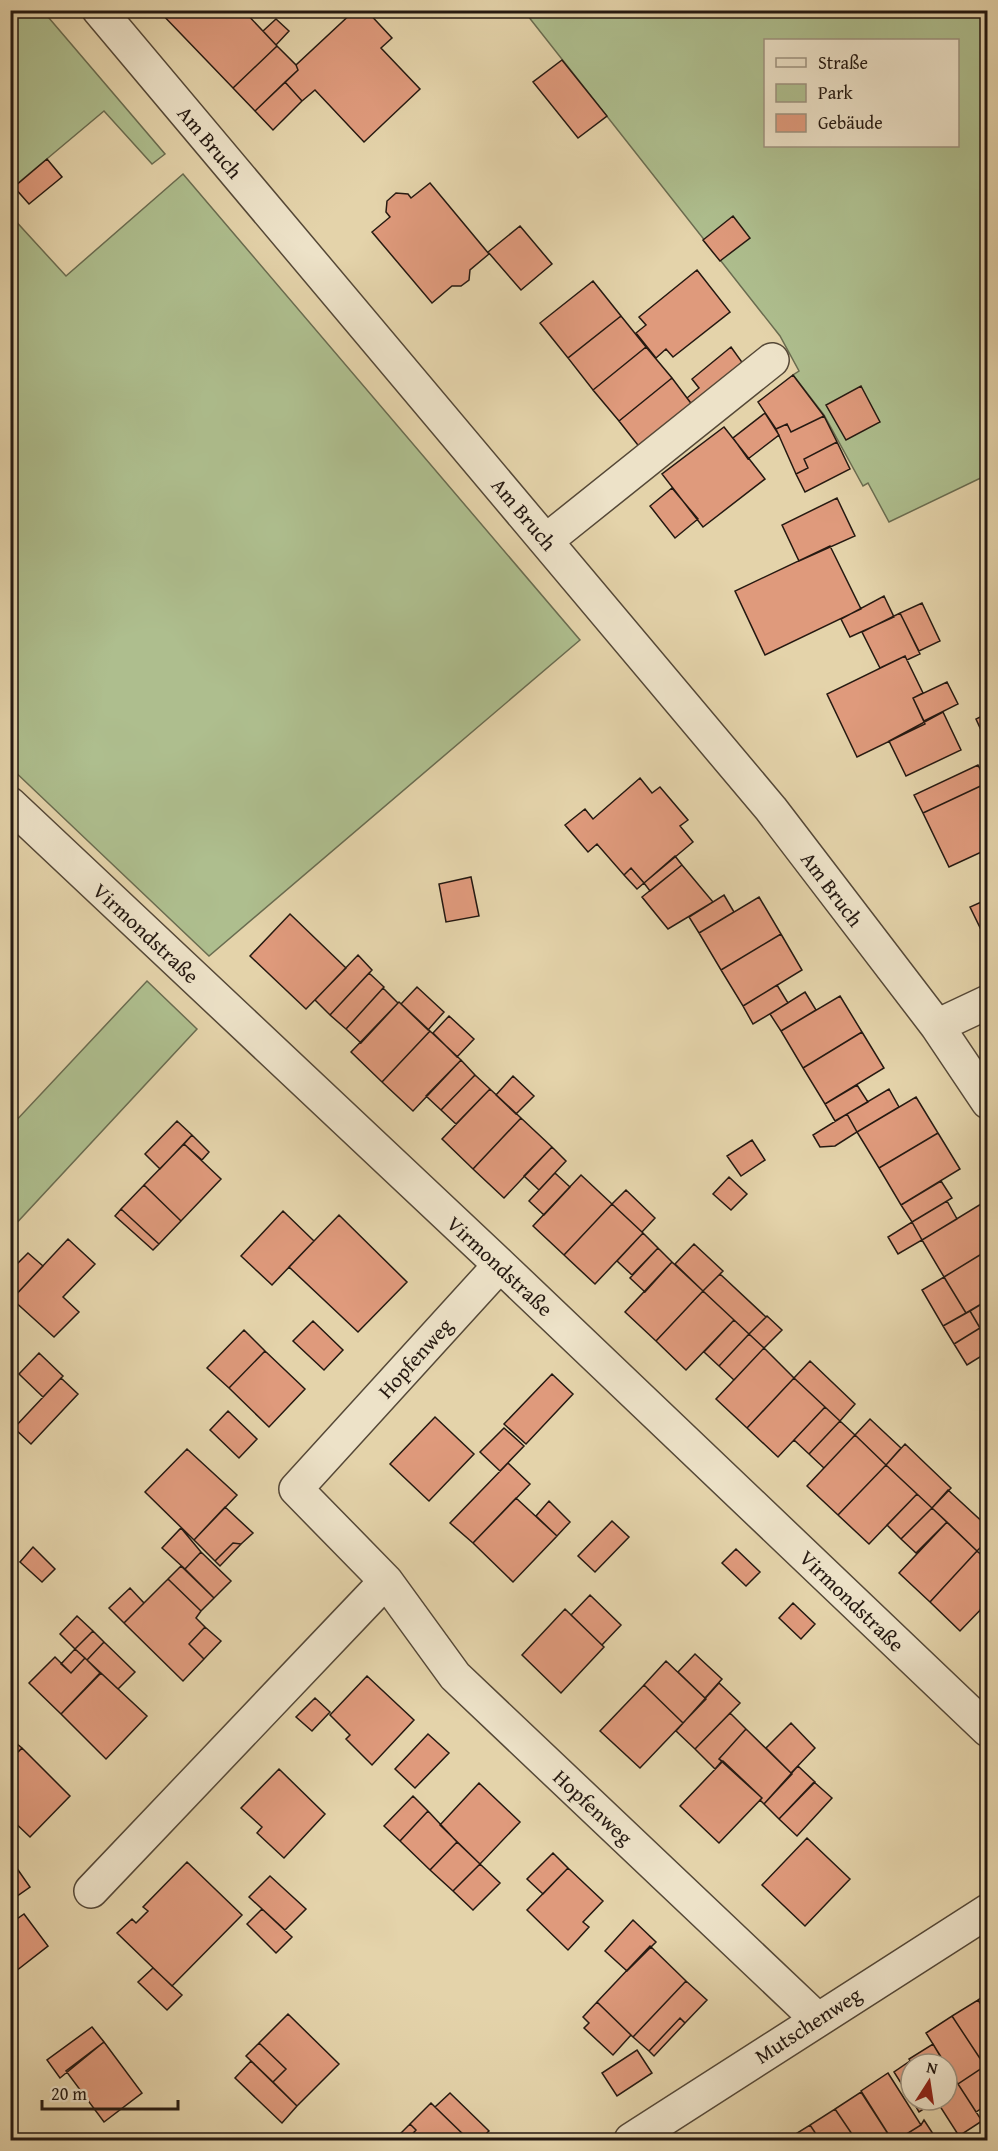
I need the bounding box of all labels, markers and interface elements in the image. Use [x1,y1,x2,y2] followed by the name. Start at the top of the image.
[764,39,959,147] legend
[818,49,868,76] text: Straße
[818,79,854,106] text: Park
[170,99,250,186] street label: Am Bruch
[818,109,883,136] text: Gebäude
[484,471,564,558] street label: Am Bruch
[793,845,871,933] street label: Am Bruch
[86,875,206,991] street label: Virmondstraße
[440,1208,560,1324] street label: Virmondstraße
[370,1310,460,1405] street label: Hopfenweg
[793,1543,912,1659] street label: Virmondstraße
[546,1762,640,1853] street label: Hopfenweg
[749,1979,868,2071] street label: Mutschenweg
[899,2052,959,2112] north arrow
[924,2054,940,2080] text: N
[42,2073,178,2111] scale bar
[51,2080,87,2107] text: 20 m

